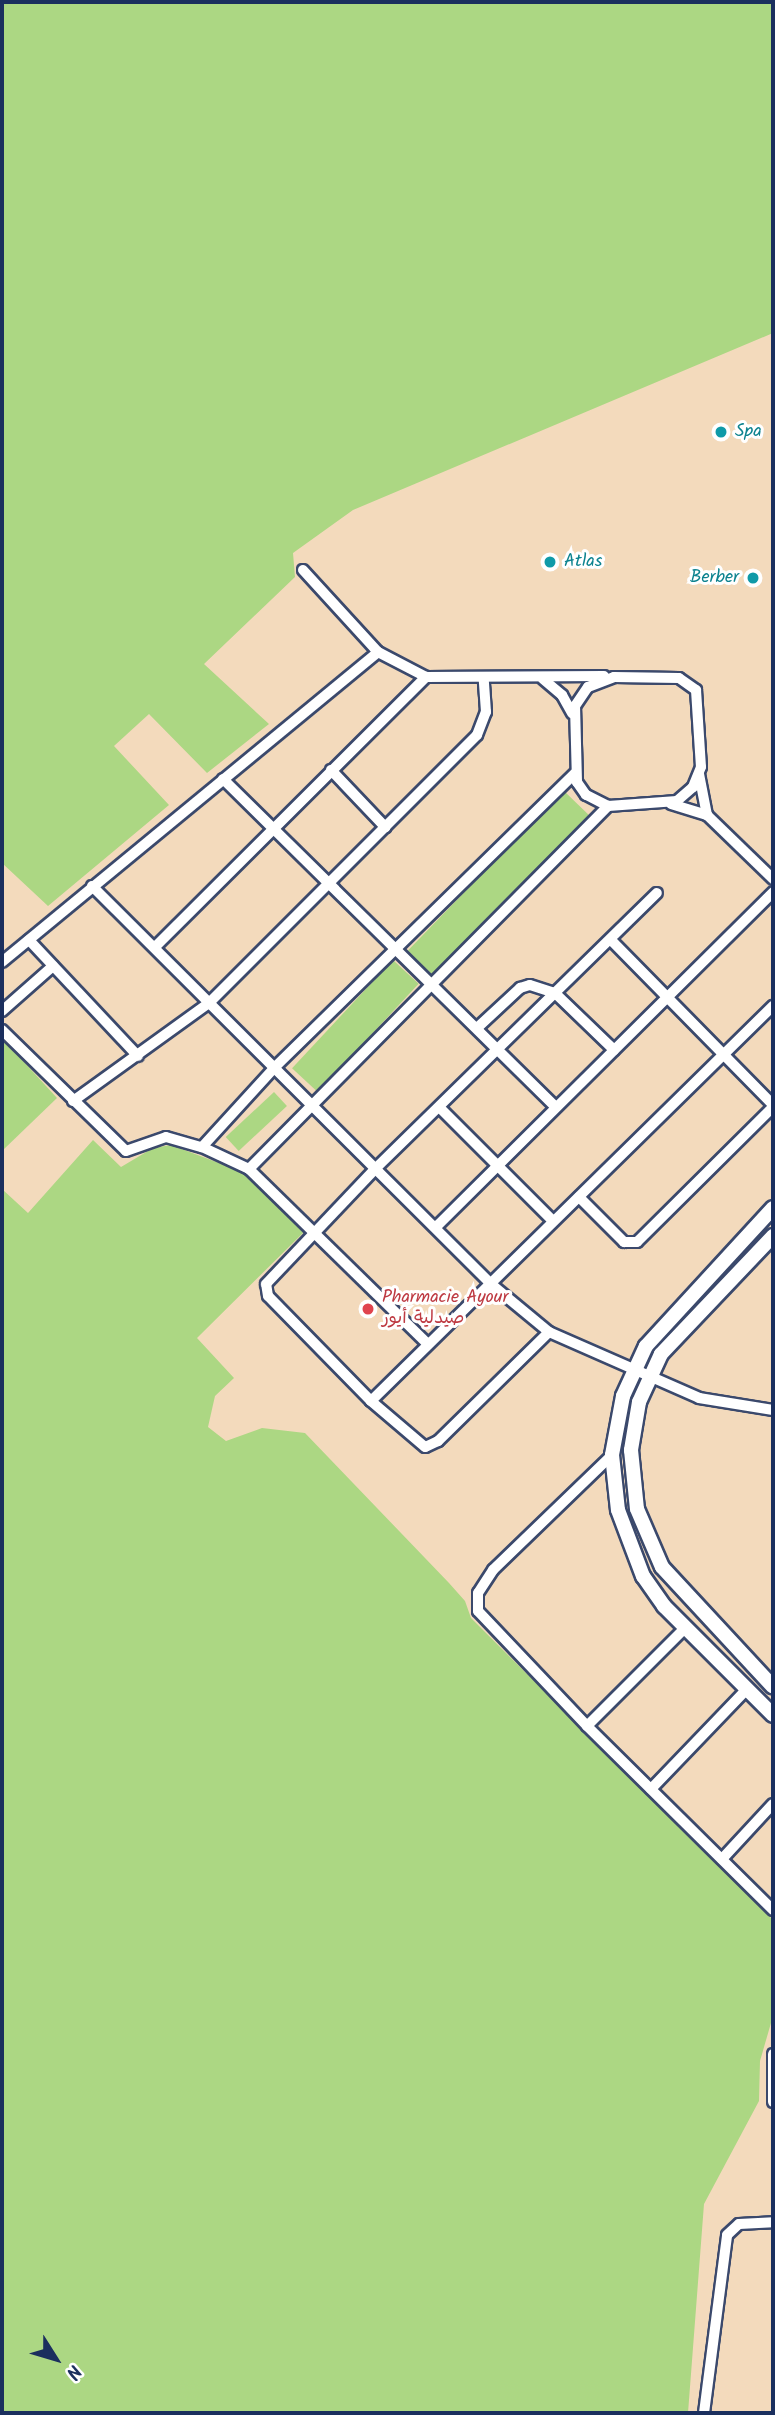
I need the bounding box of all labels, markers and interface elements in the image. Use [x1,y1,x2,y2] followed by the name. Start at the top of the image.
[735,421,762,443] place label: Spa
[713,424,729,440] marker: Spa
[564,551,602,573] place label: Atlas
[542,554,558,570] marker: Atlas
[690,567,739,589] place label: Berber
[745,570,761,586] marker: Berber
[382,1288,508,1330] place label: Pharmacie Ayour صيدلية أيور
[360,1301,376,1317] marker: Pharmacie Ayour صيدلية أيور
[21,2324,91,2394] north arrow
[57,2358,88,2385] text: N

